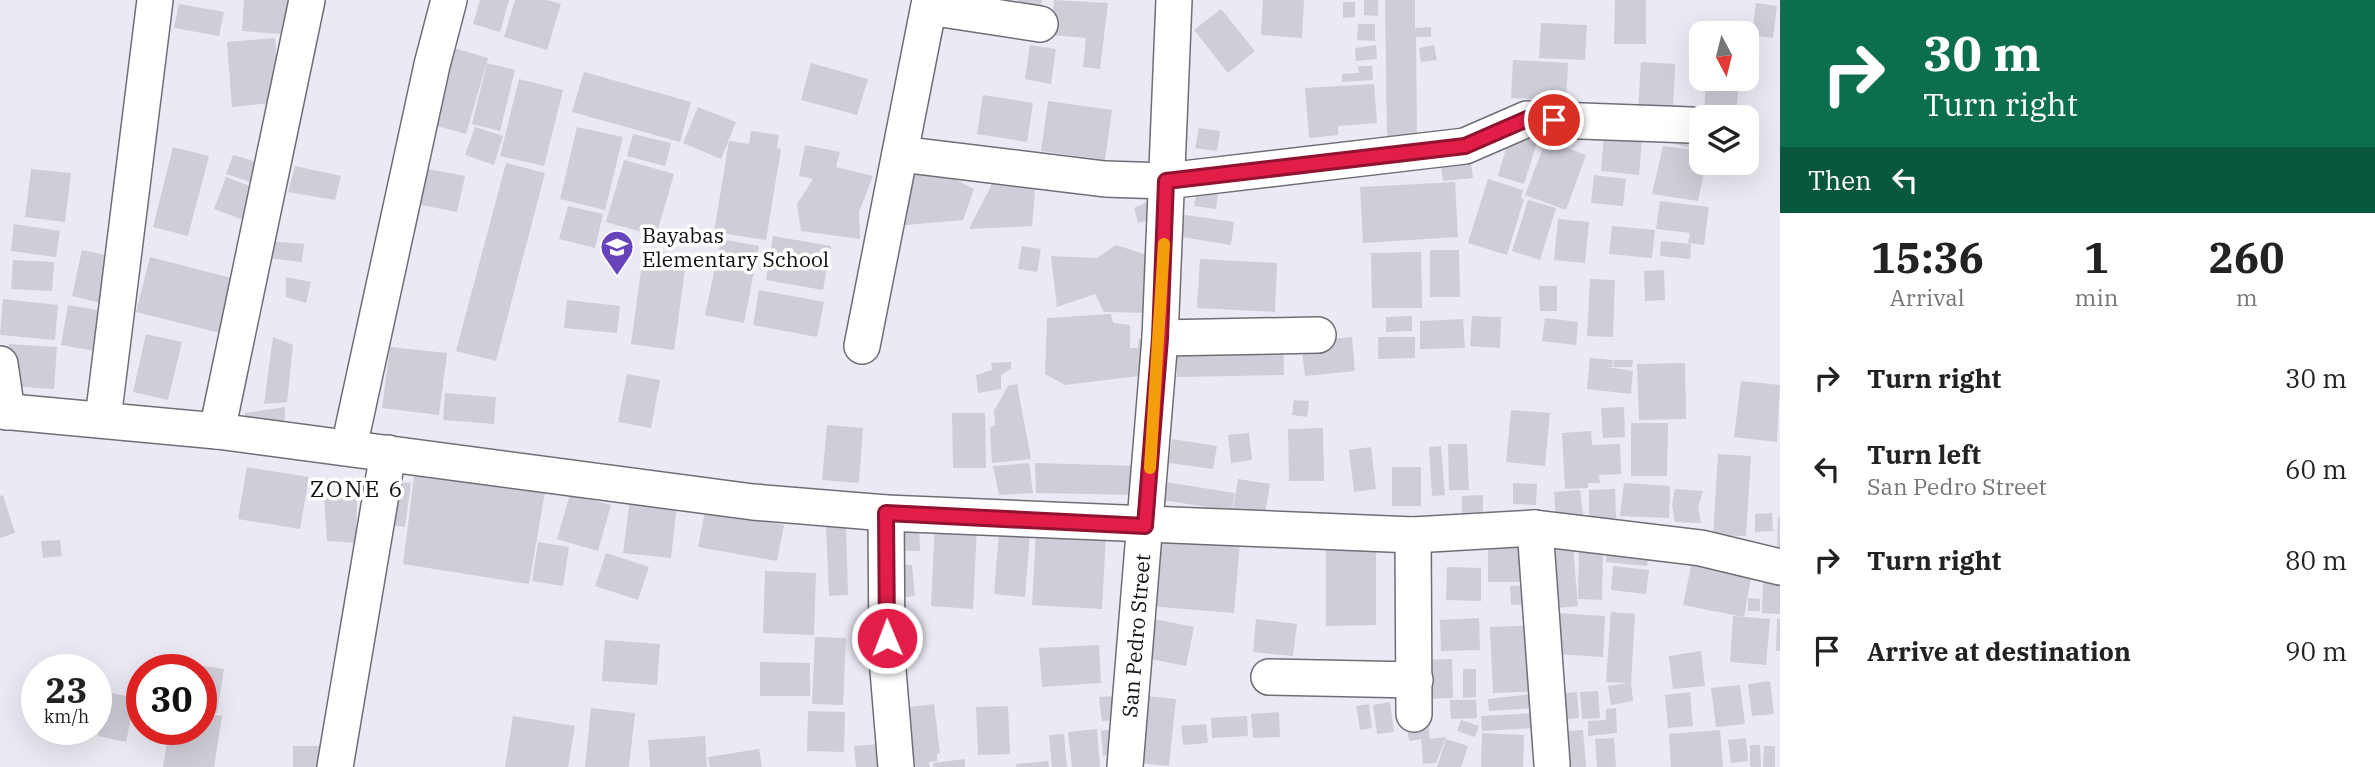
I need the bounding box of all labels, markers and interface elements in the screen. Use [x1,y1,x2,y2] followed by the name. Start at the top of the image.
[1689,21,1759,91] north arrow
[1689,21,1759,175] map controls
[1923,21,2041,84] text: 30 m
[1808,28,1899,119] icon: right
[1923,83,2078,125] text: Turn right
[1524,90,1584,150] pin
[1535,101,1573,139] icon: arrive
[1689,105,1759,175] button: layers
[1886,161,1924,199] icon: left
[1808,163,1872,197] text: Then
[642,221,829,273] place label: Bayabas Elementary School
[598,228,636,277] school or university icon: Bayabas Elementary School
[1870,230,1984,285] text: 15:36
[2084,230,2109,285] text: 1
[2209,230,2284,285] text: 260
[1890,282,1965,312] text: Arrival
[2075,282,2118,312] text: min
[2236,282,2258,312] text: m
[1808,359,1846,397] icon: right
[1867,361,2001,395] text: Turn right
[2285,361,2347,395] text: 30 m
[1867,437,1981,471] text: Turn left
[1808,450,1846,488] icon: left
[2285,452,2347,486] text: 60 m
[1867,471,2047,501] text: San Pedro Street
[310,473,404,503] district label: ZONE 6
[1808,541,1846,579] icon: right
[1867,543,2001,577] text: Turn right
[2285,543,2347,577] text: 80 m
[1115,552,1156,718] street label: San Pedro Street
[850,601,924,675] position arrow
[1808,632,1846,670] icon: arrive
[1867,634,2131,668] text: Arrive at destination
[2285,634,2347,668] text: 90 m
[126,654,217,745] speed limit sign: 30
[45,667,88,713] text: 23
[44,705,89,728] text: km/h

